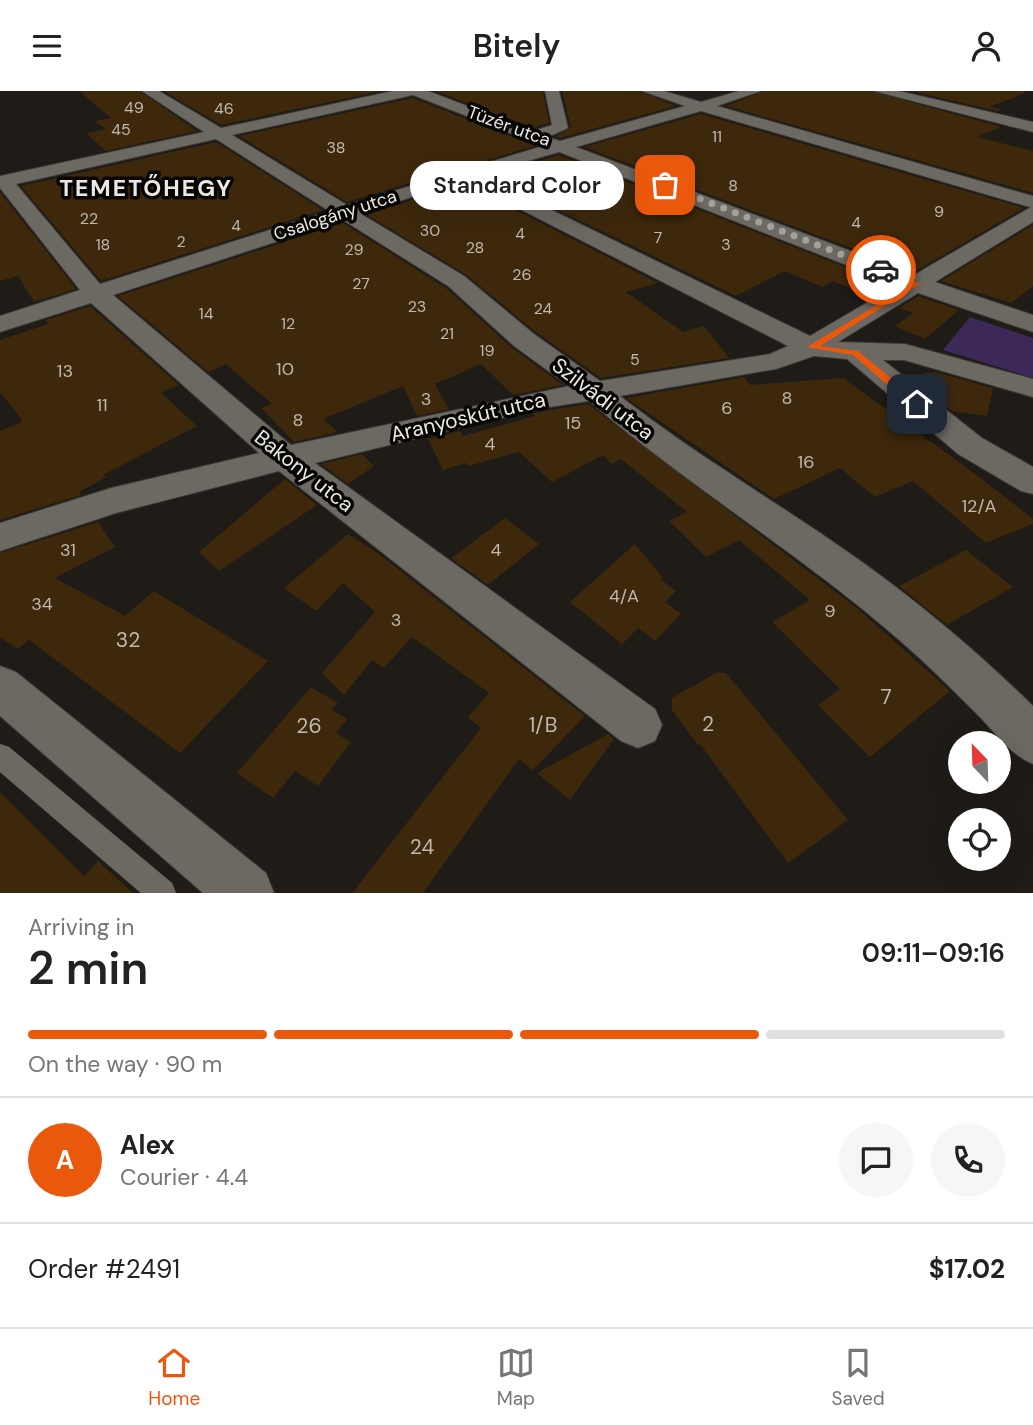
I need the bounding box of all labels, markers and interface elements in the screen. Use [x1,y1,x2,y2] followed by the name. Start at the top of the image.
[473,25,560,67] text: Bitely
[28,27,66,65] icon: menu
[967,27,1005,65] icon: person
[124,97,144,118] house number: 49
[214,98,234,119] house number: 46
[464,100,554,152] street label: Tüzér utca
[111,119,131,140] house number: 45
[712,126,722,147] house number: 11
[326,137,346,158] house number: 38
[635,155,695,215] pin
[410,161,623,210] callout: Standard Color
[646,166,684,204] icon: bag
[433,170,601,200] text: Standard Color
[59,173,233,203] district label: TEMETŐHEGY
[728,175,738,196] house number: 8
[270,184,400,246] street label: Csalogány utca
[934,201,944,222] house number: 9
[80,208,98,229] house number: 22
[851,212,861,233] house number: 4
[231,215,241,236] house number: 4
[420,220,440,241] house number: 30
[515,223,525,244] house number: 4
[654,227,662,248] house number: 7
[176,231,186,252] house number: 2
[96,234,110,255] house number: 18
[721,234,731,255] house number: 3
[846,235,916,305] courier
[466,237,484,258] house number: 28
[344,239,364,260] house number: 29
[862,251,900,289] icon: car
[512,264,532,285] house number: 26
[352,273,370,294] house number: 27
[408,296,426,317] house number: 23
[534,298,553,319] house number: 24
[199,303,214,324] house number: 14
[281,313,295,334] house number: 12
[440,323,454,344] house number: 21
[479,340,495,361] house number: 19
[630,349,640,370] house number: 5
[546,352,660,446] street label: Szilvádi utca
[276,357,294,381] house number: 10
[57,359,73,383] house number: 13
[887,374,947,434] pin
[898,385,936,423] icon: home
[388,386,548,448] street label: Aranyoskút utca
[782,386,792,410] house number: 8
[421,387,431,411] house number: 3
[96,393,108,417] house number: 11
[721,396,733,420] house number: 6
[293,408,303,432] house number: 8
[565,411,581,435] house number: 15
[249,423,359,519] street label: Bakony utca
[485,432,496,456] house number: 4
[798,450,814,474] house number: 16
[962,494,997,518] house number: 12/A
[60,538,76,562] house number: 31
[491,538,502,562] house number: 4
[609,584,639,608] house number: 4/A
[31,592,53,616] house number: 34
[824,599,836,623] house number: 9
[391,608,401,632] house number: 3
[116,626,140,654] house number: 32
[880,683,892,711] house number: 7
[702,710,714,738] house number: 2
[529,711,557,739] house number: 1/B
[296,712,322,740] house number: 26
[948,731,1012,795] north arrow
[948,731,1011,871] map controls
[948,808,1011,871] button: locate
[410,833,434,861] house number: 24
[28,912,134,942] text: Arriving in
[862,936,1005,970] text: 09:11–09:16
[28,938,148,998] text: 2 min
[28,1049,222,1079] text: On the way · 90 m
[839,1123,913,1197] button: chat
[931,1123,1005,1197] button: phone
[120,1128,175,1162] text: Alex
[56,1143,74,1177] text: A
[120,1162,248,1192] text: Courier · 4.4
[28,1252,180,1286] text: Order #2491
[929,1252,1005,1286] text: $17.02
[148,1344,200,1411] tab: Home
[497,1344,535,1411] tab: Map
[831,1344,885,1411] tab: Saved

